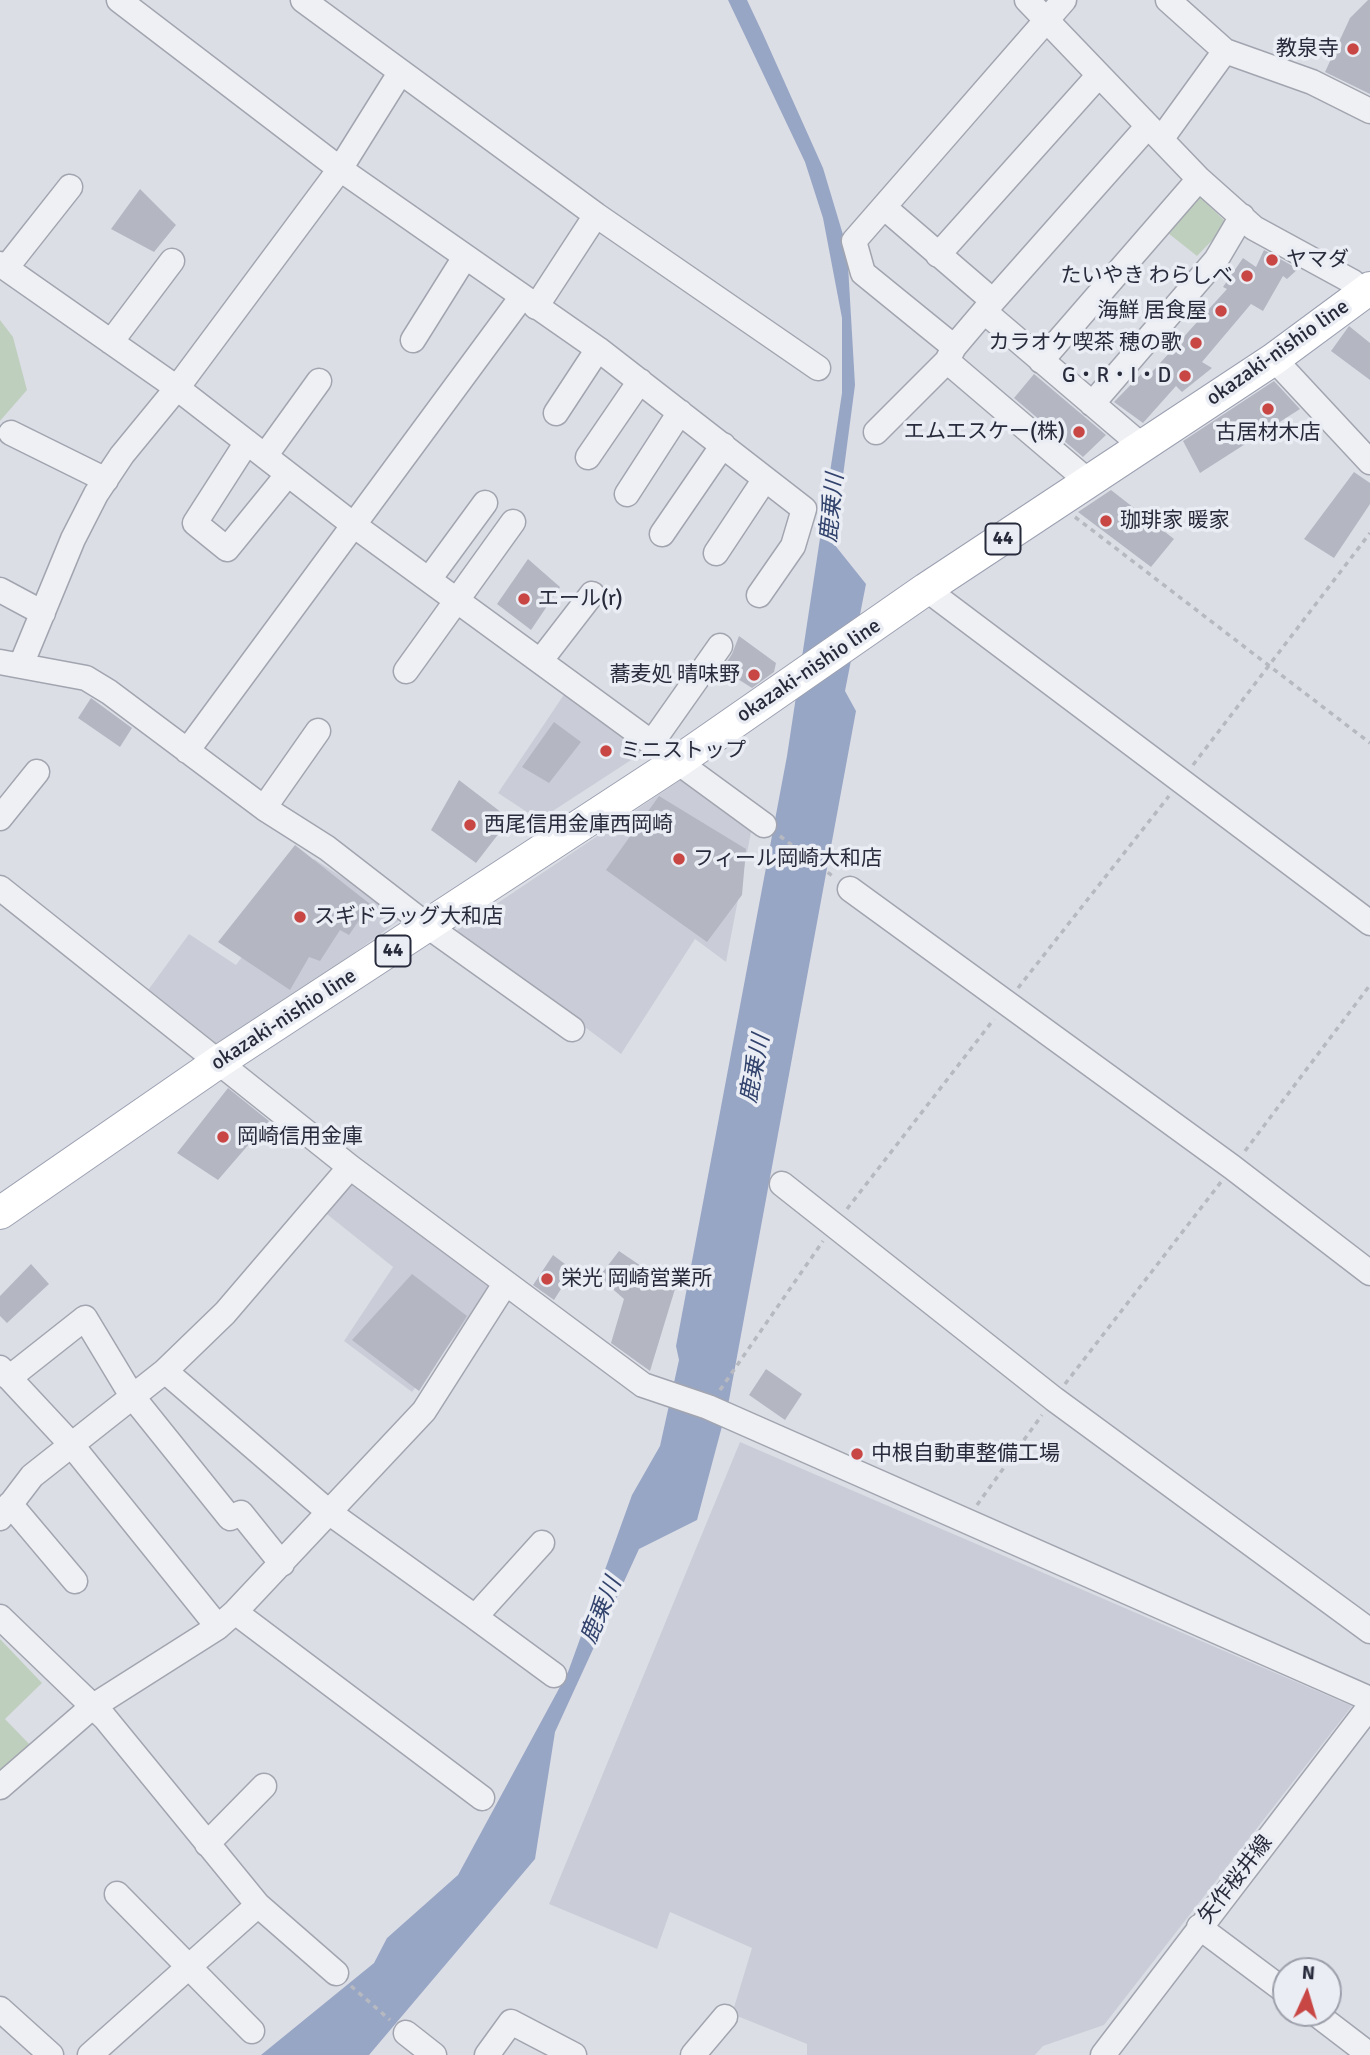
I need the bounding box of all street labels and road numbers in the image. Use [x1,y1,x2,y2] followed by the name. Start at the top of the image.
[1202,294,1354,412] street label: okazaki-nishio line
[986,524,1020,554] road number: 44
[732,614,886,728] street label: okazaki-nishio line
[376,936,410,967] road number: 44
[207,964,361,1076] street label: okazaki-nishio line
[1194,1831,1278,1929] street label: 矢作桜井線

